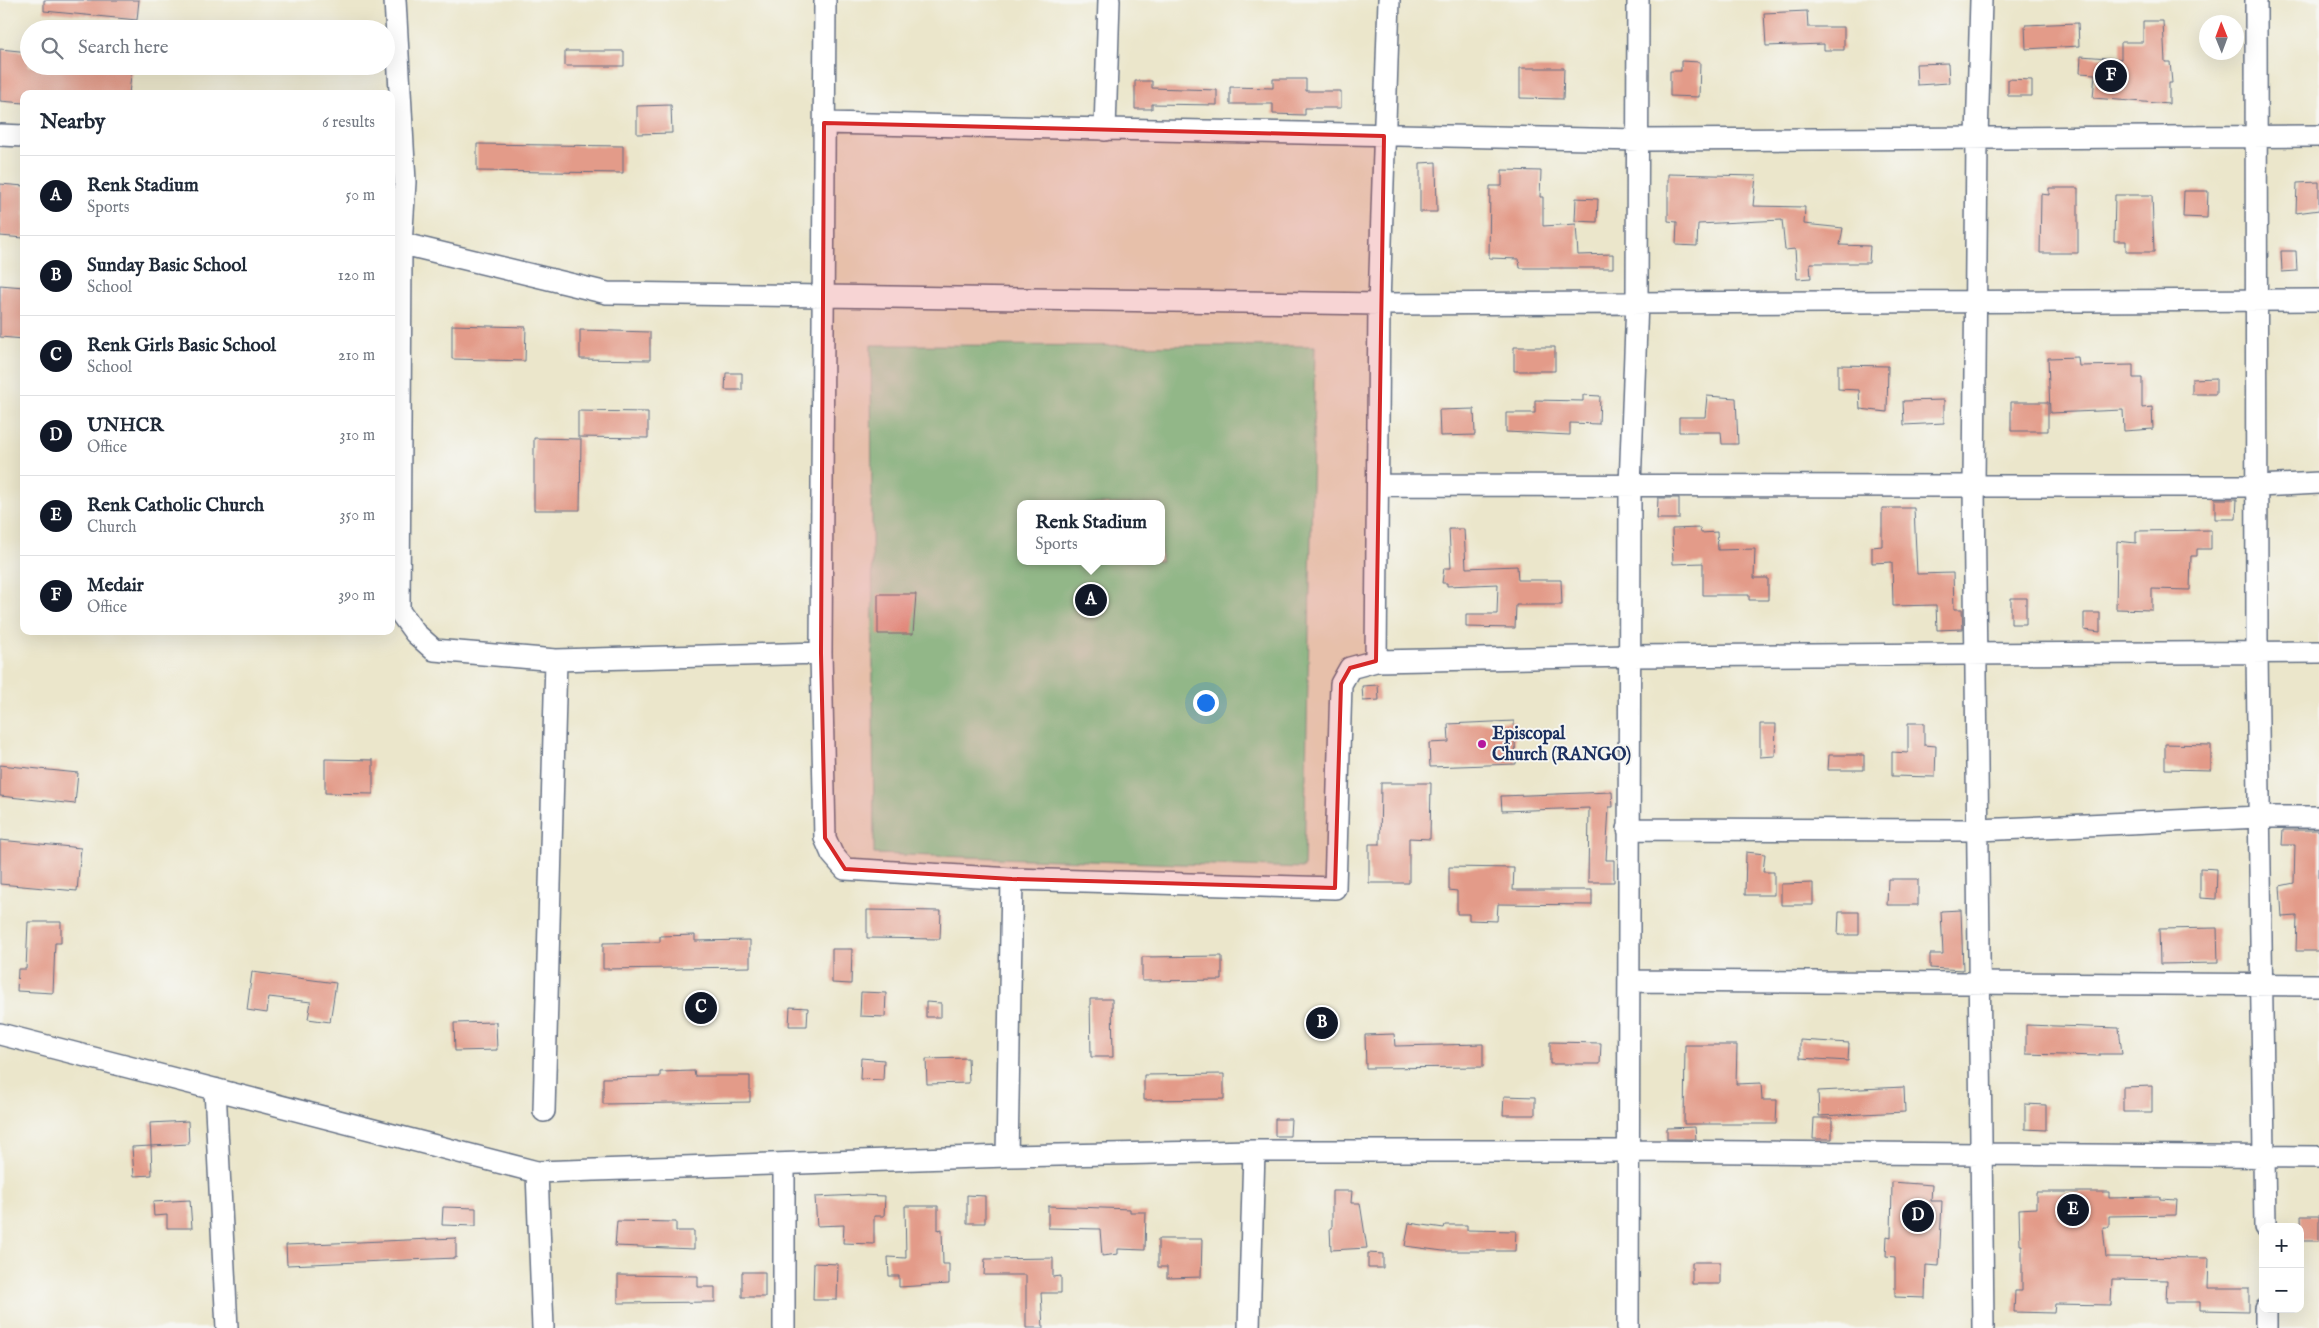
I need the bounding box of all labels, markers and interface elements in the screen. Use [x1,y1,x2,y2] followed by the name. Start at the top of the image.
[2199,15,2244,60] north arrow
[20,20,395,75] search box
[38,34,66,62] icon: search
[78,36,169,60] text: Search here
[2095,57,2127,95] pin: F
[40,109,105,136] text: Nearby
[322,113,375,133] text: 6 results
[87,174,199,198] text: Renk Stadium
[51,186,61,206] text: A
[346,186,375,206] text: 50 m
[87,198,129,218] text: Sports
[87,254,247,278] text: Sunday Basic School
[51,266,61,286] text: B
[338,266,375,286] text: 120 m
[87,278,132,298] text: School
[87,334,276,358] text: Renk Girls Basic School
[50,346,62,366] text: C
[338,346,375,366] text: 210 m
[87,358,132,378] text: School
[87,414,164,438] text: UNHCR
[50,426,62,446] text: D
[339,426,375,446] text: 310 m
[87,438,127,458] text: Office
[87,494,264,518] text: Renk Catholic Church
[1017,500,1165,565] popup
[50,506,62,526] text: E
[340,506,375,526] text: 350 m
[1035,511,1147,535] text: Renk Stadium
[87,518,136,538] text: Church
[1035,535,1078,555] text: Sports
[87,574,144,598] text: Medair
[1075,581,1107,619] pin: A
[51,586,61,606] text: F
[338,586,375,606] text: 390 m
[87,598,127,618] text: Office
[1193,690,1219,716] your location
[1492,723,1631,767] place label: Episcopal Church (RANGO)
[1476,738,1488,750] marker: Episcopal Church (RANGO)
[685,989,717,1027] pin: C
[1306,1004,1338,1042] pin: B
[2057,1191,2089,1229] pin: E
[1902,1197,1934,1235] pin: D
[2259,1223,2304,1313] map controls
[2259,1223,2304,1268] button: +
[2259,1268,2304,1313] button: −

